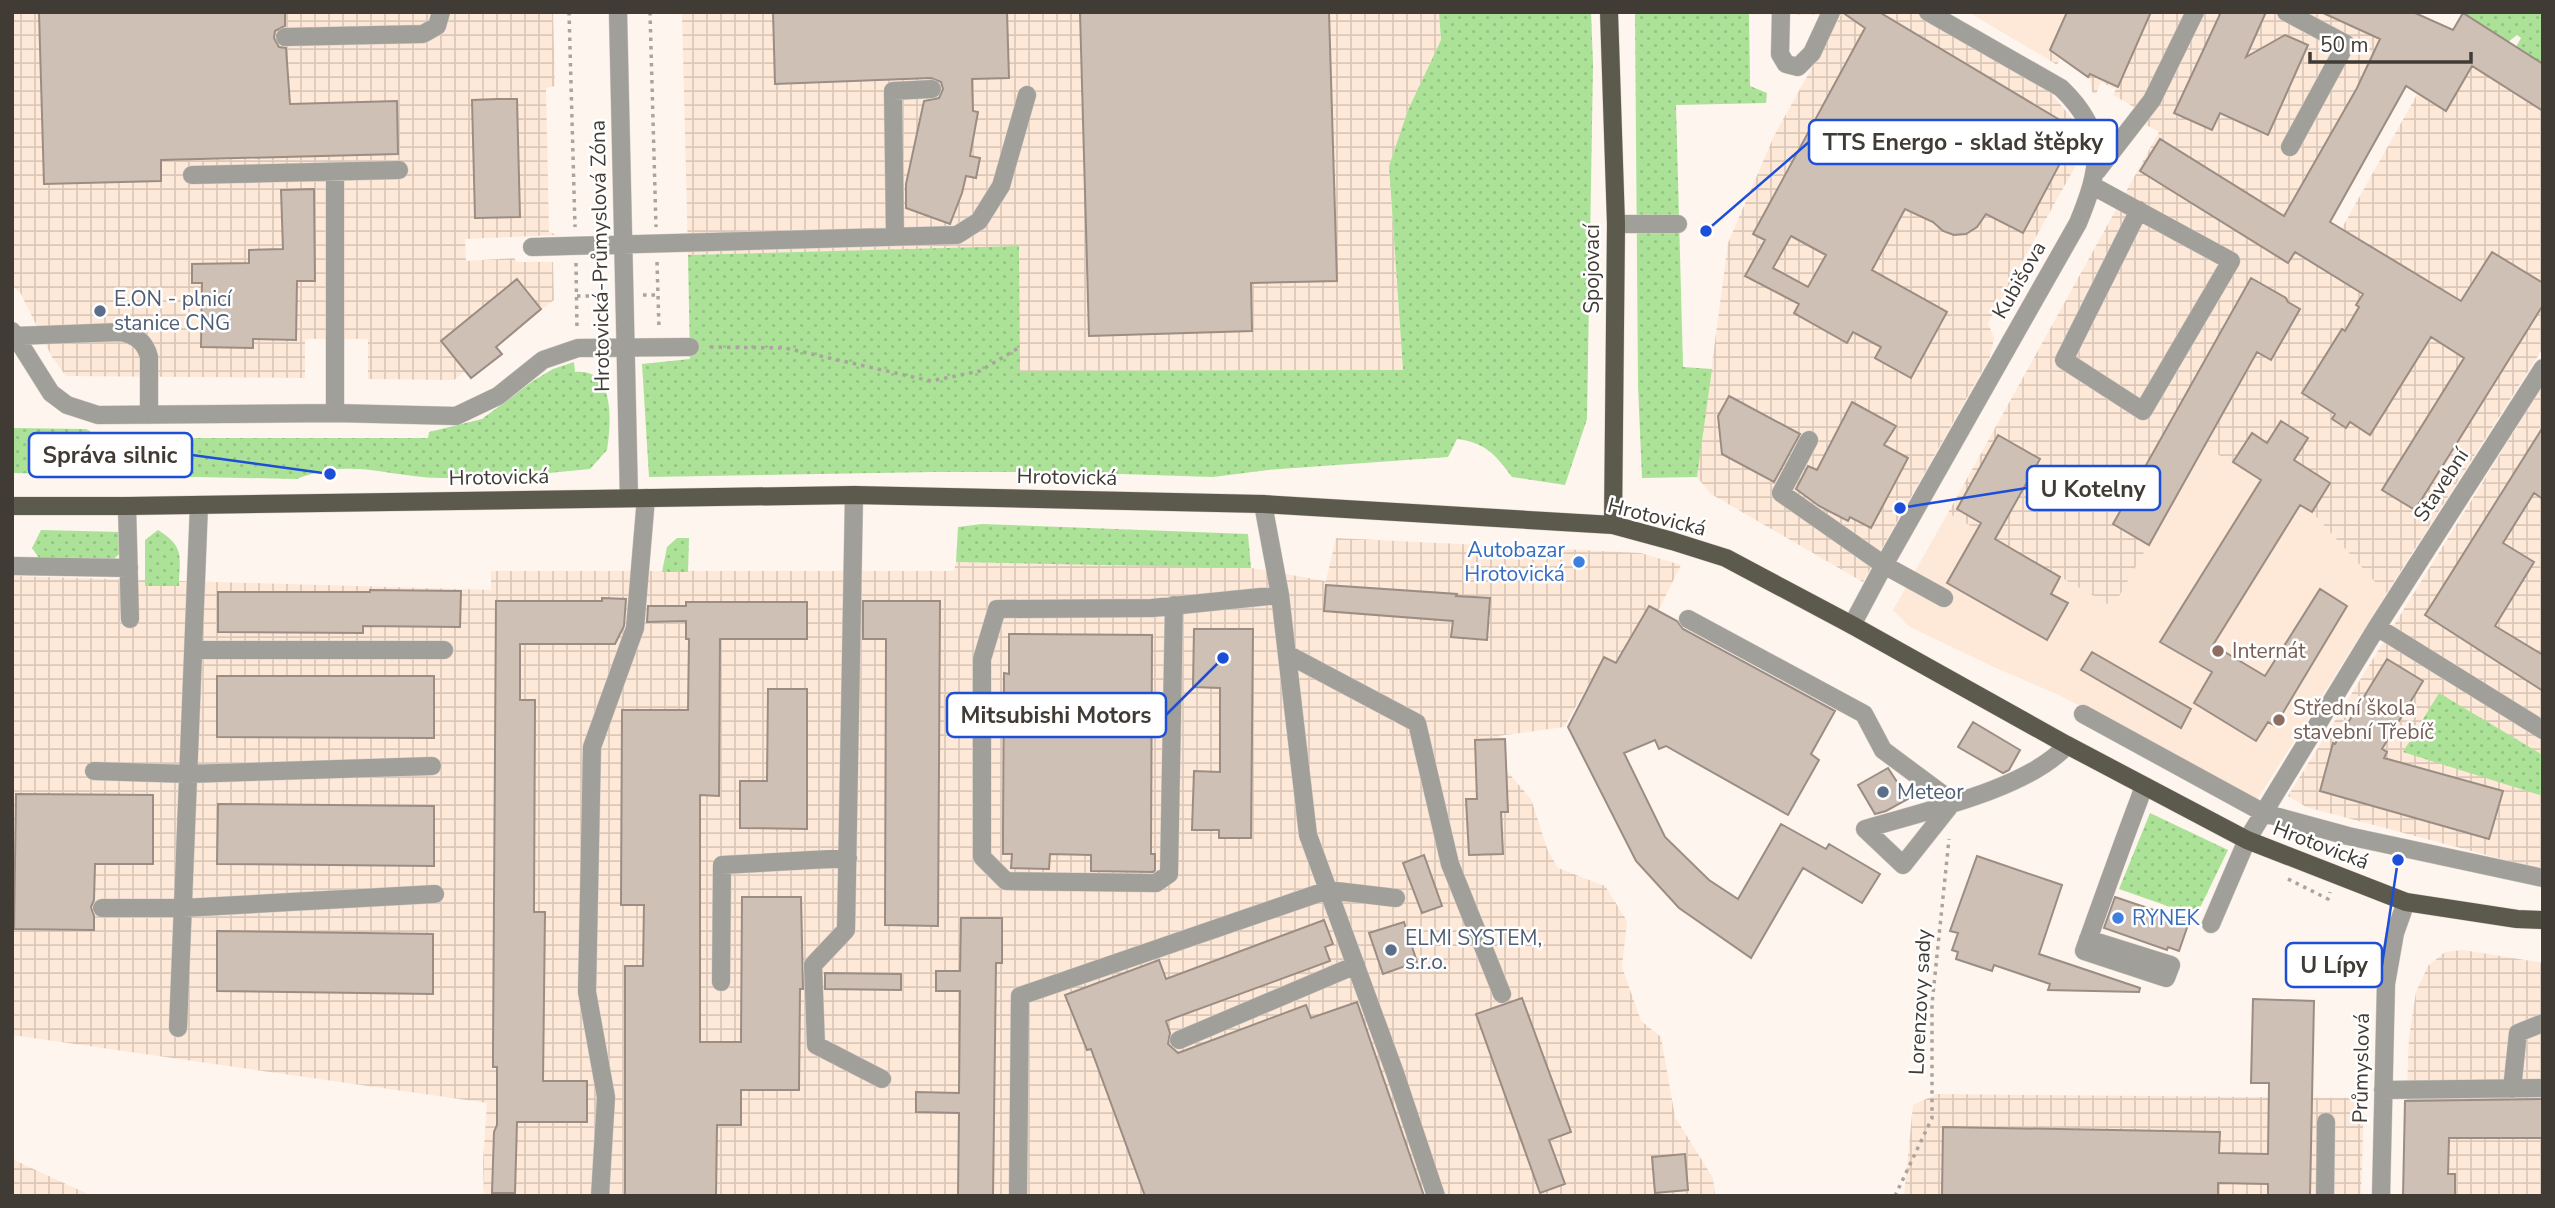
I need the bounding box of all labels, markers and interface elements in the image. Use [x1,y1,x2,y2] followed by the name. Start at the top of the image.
[2310,21,2471,65] scale bar
[2320,31,2369,59] text: 50 m
[584,120,616,392] street label: Hrotovická-Průmyslová Zóna
[1809,120,2117,164] callout: TTS Energo - sklad štěpky
[1823,127,2104,158] text: TTS Energo - sklad štěpky
[1578,223,1606,314] street label: Spojovací
[1986,236,2052,324] street label: Kubišova
[114,285,233,337] place label: E.ON - plnicí stanice CNG
[92,303,108,319] marker: E.ON - plnicí stanice CNG
[29,433,192,477] callout: Správa silnic
[43,440,178,471] text: Správa silnic
[2407,442,2476,527] street label: Stavební
[448,462,550,492] street label: Hrotovická
[1016,462,1118,492] street label: Hrotovická
[2027,466,2160,510] callout: U Kotelny
[2040,474,2147,505] text: U Kotelny
[1605,491,1709,543] street label: Hrotovická
[1464,536,1565,588] place label: Autobazar Hrotovická
[1571,554,1587,570] marker: Autobazar Hrotovická
[2232,637,2306,665] place label: Internát
[2210,643,2226,659] marker: Internát
[947,693,1166,737] callout: Mitsubishi Motors
[2293,694,2434,746] place label: Střední škola stavební Třebíč
[961,700,1151,731] text: Mitsubishi Motors
[2271,712,2287,728] marker: Střední škola stavební Třebíč
[1897,778,1964,806] place label: Meteor
[1875,784,1891,800] marker: Meteor
[2269,814,2373,876] street label: Hrotovická
[2132,904,2201,932] place label: RYNEK
[2110,910,2126,926] marker: RYNEK
[1405,924,1542,976] place label: ELMI SYSTEM, s.r.o.
[1902,928,1938,1076] street label: Lorenzovy sady
[1383,942,1399,958] marker: ELMI SYSTEM, s.r.o.
[2286,943,2382,987] callout: U Lípy
[2300,950,2369,981] text: U Lípy
[2346,1013,2376,1123] street label: Průmyslová

